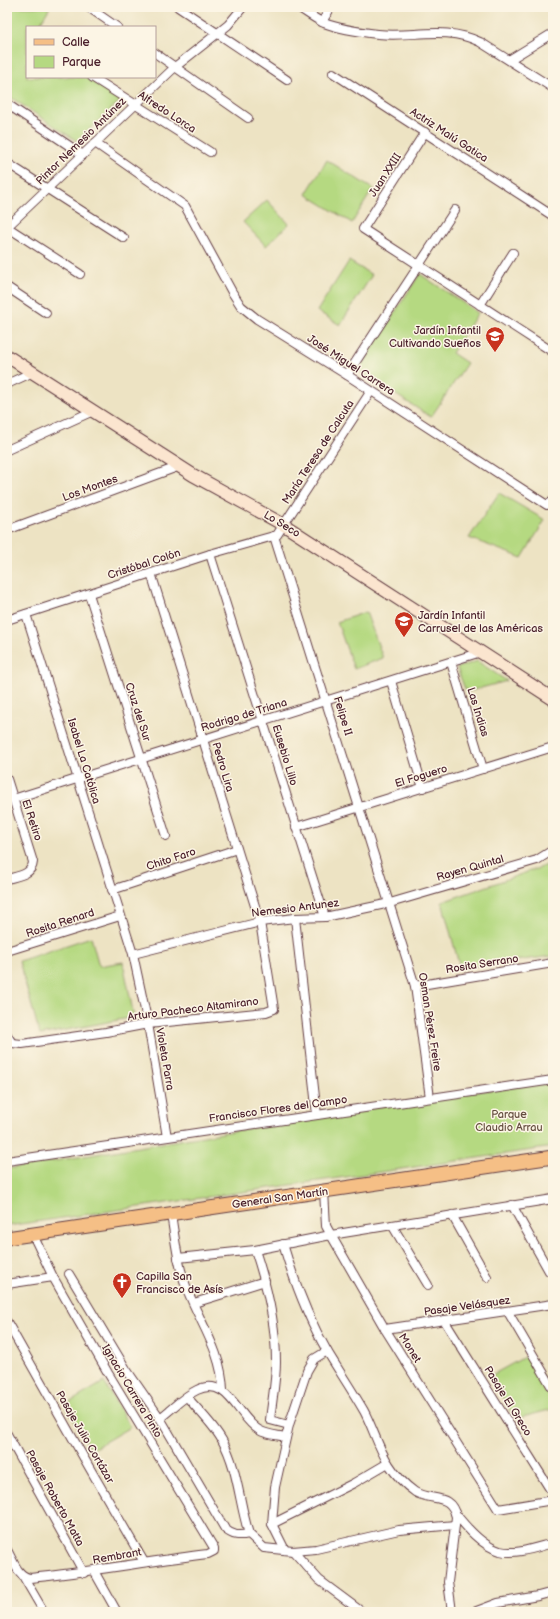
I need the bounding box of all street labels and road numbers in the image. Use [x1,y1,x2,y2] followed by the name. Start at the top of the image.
[136,88,198,136] street label: Alfredo Lorca
[33,94,129,187] street label: Pintor Nemesio Antúnez
[408,105,490,165] street label: Actriz Malú Gatica
[366,150,404,199] street label: Juan XXIII
[305,332,397,398] street label: José Miguel Carrera
[279,397,357,507] street label: María Teresa de Calcuta
[61,472,120,504] street label: Los Montes
[261,508,303,540] street label: Lo Seco
[106,546,182,582] street label: Cristóbal Colón
[122,681,154,744] street label: Cruz del Sur
[464,686,492,739] street label: Las Indias
[331,695,355,738] street label: Felipe II
[199,696,289,734] street label: Rodrigo de Triana
[65,717,103,805] street label: Isabel La Católica
[270,723,300,787] street label: Eusebio Lillo
[209,741,237,793] street label: Pedro Lira
[393,762,449,790] street label: El Foguero
[19,798,45,842] street label: El Retiro
[145,845,197,873] street label: Chito Faro
[435,852,505,884] street label: Rayen Quintal
[251,896,340,920] street label: Nemesio Antunez
[24,906,96,940] street label: Rosita Renard
[445,952,519,976] street label: Rosita Serrano
[416,972,444,1073] street label: Osman Pérez Freire
[127,995,259,1023] street label: Arturo Pacheco Altamirano
[153,1027,177,1091] street label: Violeta Parra
[208,1093,348,1125] street label: Francisco Flores del Campo
[231,1185,329,1211] street label: General San Martín
[423,1293,512,1318] street label: Pasaje Velásquez
[396,1331,424,1365] street label: Monet
[99,1342,165,1440] street label: Ignacio Carrera Pinto
[481,1364,535,1438] street label: Pasaje El Greco
[53,1388,117,1486] street label: Pasaje Julio Cortázar
[23,1448,87,1548] street label: Pasaje Roberto Matta
[92,1545,143,1567] street label: Rembrant

